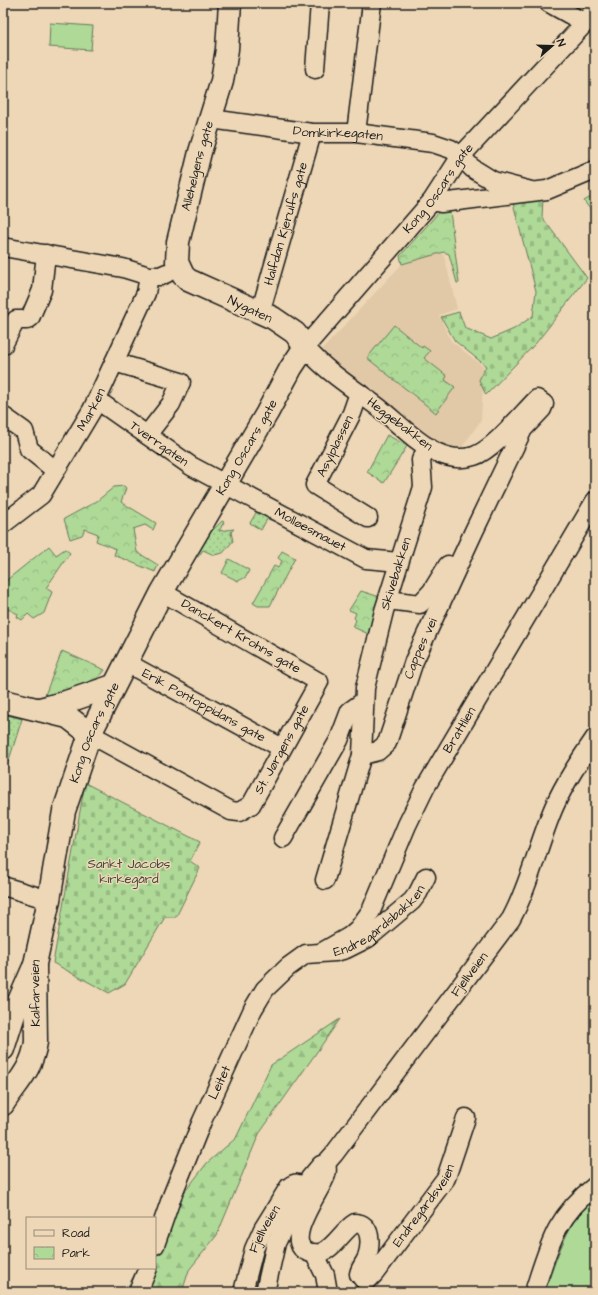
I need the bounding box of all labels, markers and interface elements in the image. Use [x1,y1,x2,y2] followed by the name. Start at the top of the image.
[532,26,572,66] north arrow
[553,37,569,49] text: N
[177,119,218,213] street label: Allehelgens gate
[292,121,385,145] street label: Domkirkegaten
[399,139,477,237] street label: Kong Oscars gate
[259,160,312,287] street label: Halfdan Kjerulfs gate
[224,291,276,328] street label: Nygaten
[72,385,110,434] street label: Marken
[363,393,437,456] street label: Heggebakken
[212,396,282,499] street label: Kong Oscars gate
[312,412,359,480] street label: Asylplassen
[126,417,193,471] street label: Tverrgaten
[271,503,350,556] street label: Molløesmauet
[376,534,416,612] street label: Skivebakken
[178,594,304,678] street label: Danckert Krohns gate
[400,615,442,681] street label: Cappes vei
[139,664,269,746] street label: Erik Pontoppidans gate
[65,679,124,785] street label: Kong Oscars gate
[250,702,314,798] street label: St. Jørgens gate
[439,703,480,756] street label: Brattlien
[88,855,171,889] park label: Sankt Jacobs kirkegård
[331,882,430,961] street label: Endregårdsbakken
[447,948,492,1000] street label: Fjellveien
[26,957,45,1027] street label: Kalfarveien
[204,1062,235,1102] street label: Leitet
[388,1161,459,1251] street label: Endregårdsveien
[244,1201,285,1256] street label: Fjellveien
[26,1217,156,1269] legend
[62,1225,90,1242] text: Road
[62,1245,90,1262] text: Park

